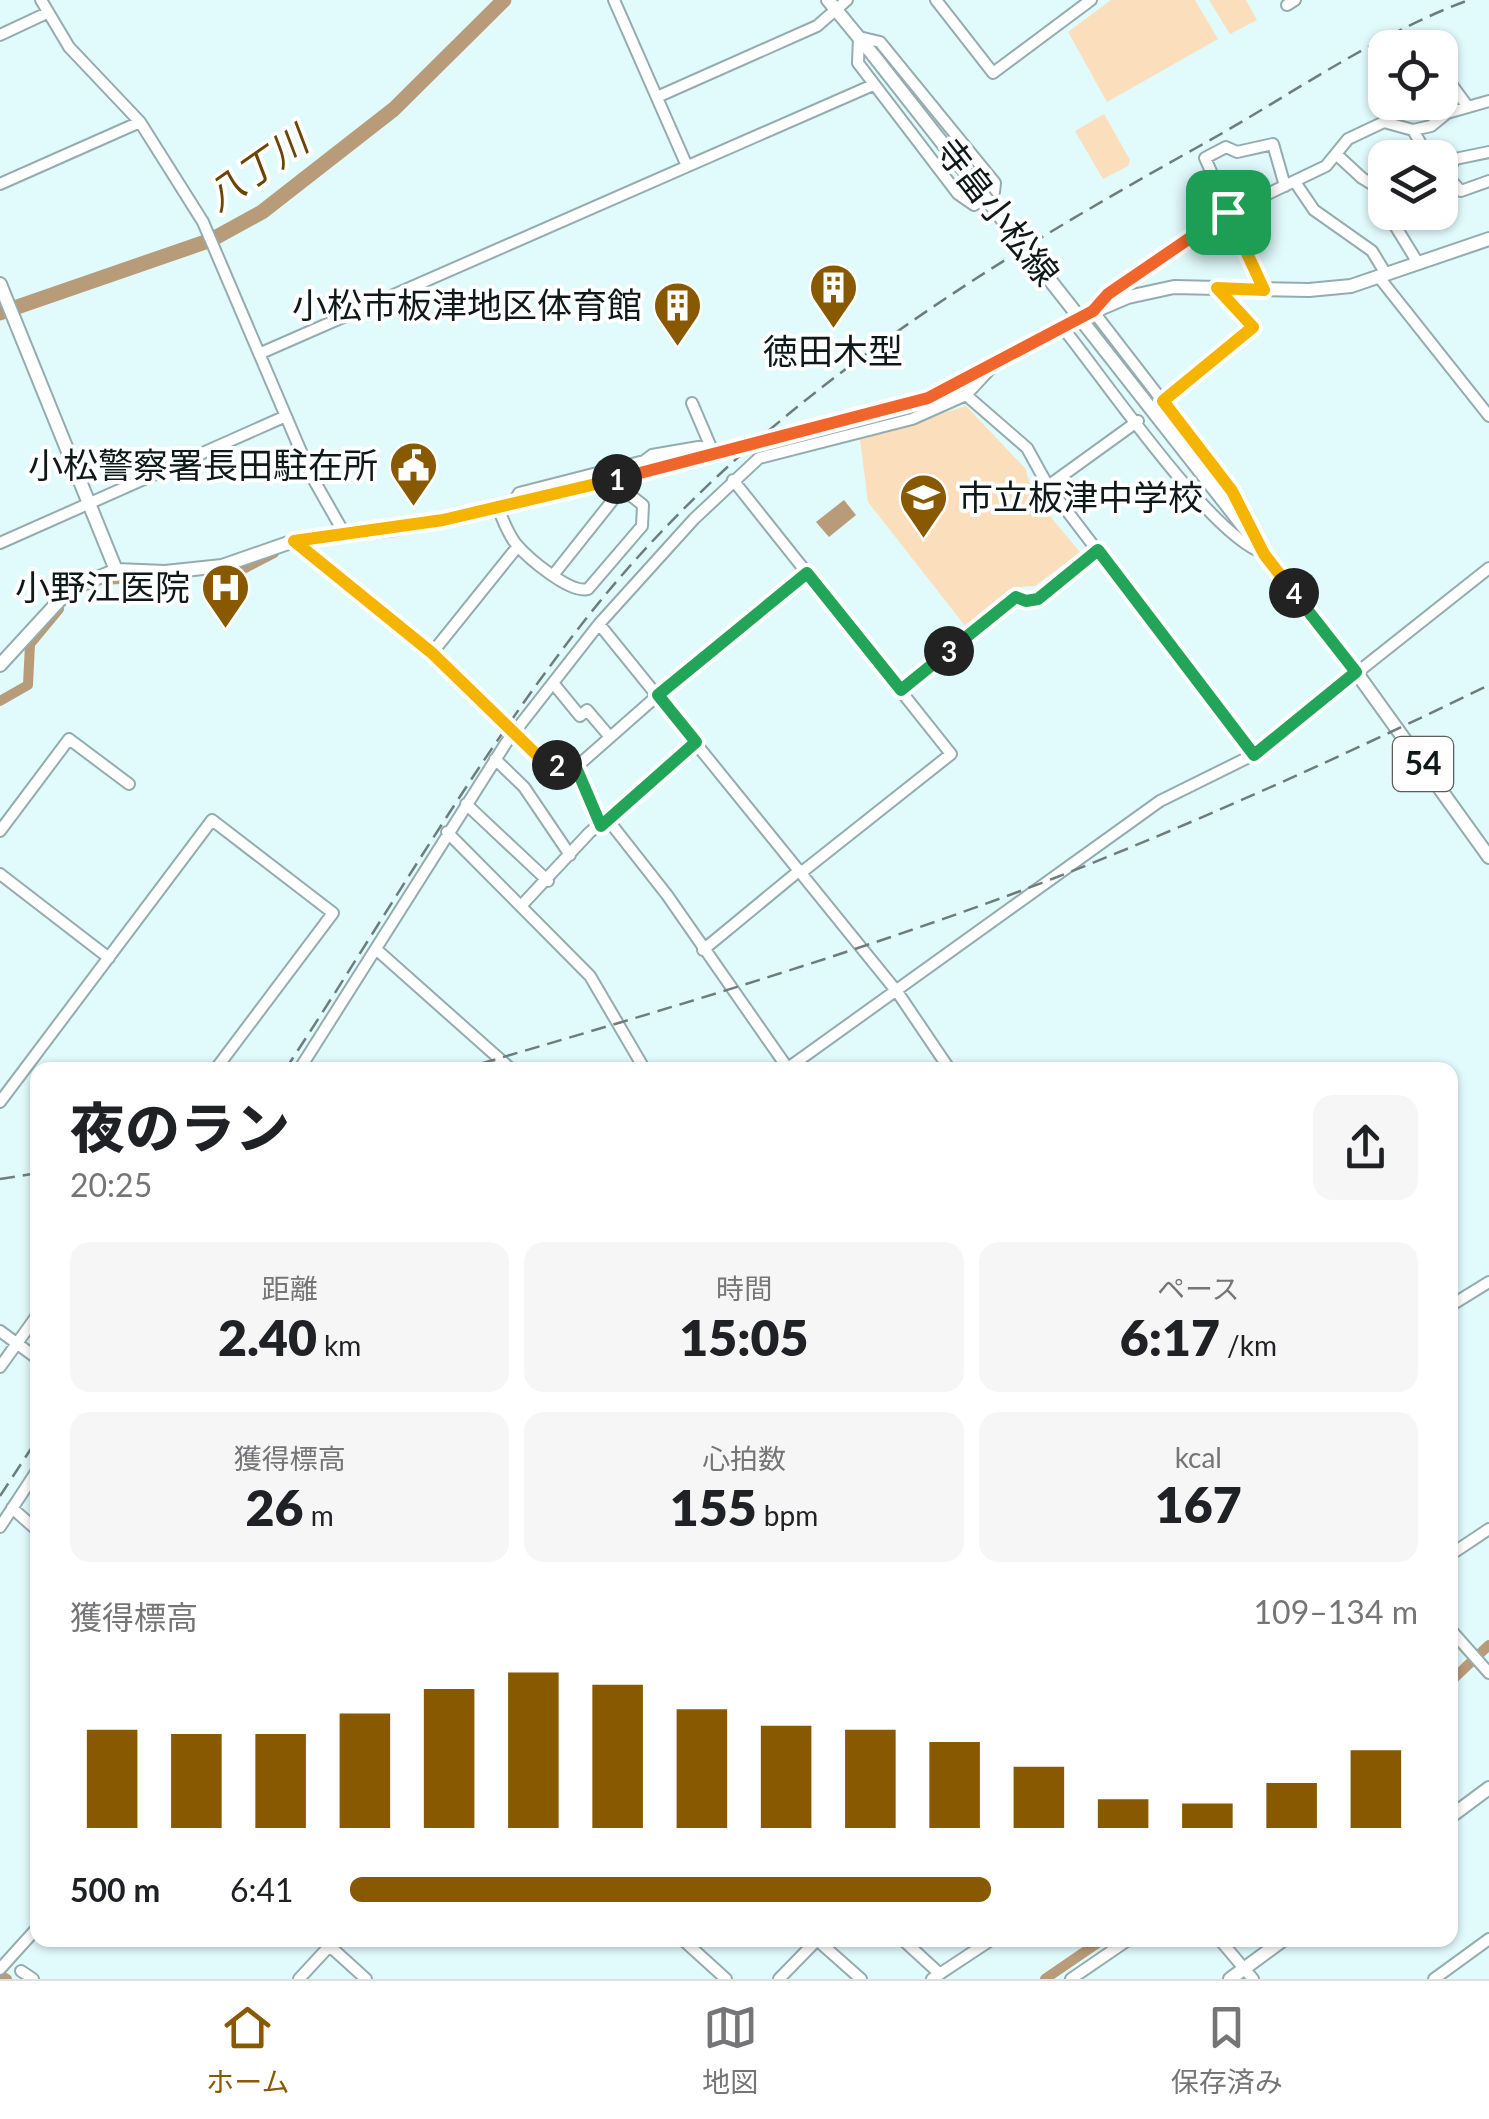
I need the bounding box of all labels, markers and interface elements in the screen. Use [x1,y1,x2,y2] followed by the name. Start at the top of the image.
[1368,30,1458,230] map controls
[1368,30,1458,120] button: locate
[196,114,319,219] water label: 八丁川
[928,129,1069,293] street label: 寺畠小松線
[1368,140,1458,230] button: layers
[1186,170,1271,255] pin
[1201,185,1256,240] icon: arrive
[807,262,859,330] building icon: 徳田木型
[651,280,703,348] building icon: 小松市板津地区体育館
[292,283,642,325] place label: 小松市板津地区体育館
[763,329,903,371] place label: 徳田木型
[387,440,439,508] public building icon: 小松警察署長田駐在所
[28,443,378,485] place label: 小松警察署長田駐在所
[592,454,642,504] pin: 1
[609,462,625,496] text: 1
[897,472,949,540] school or university icon: 市立板津中学校
[958,475,1203,517] place label: 市立板津中学校
[199,562,251,630] hospital icon: 小野江医院
[15,565,190,607] place label: 小野江医院
[1269,568,1319,618] pin: 4
[1286,576,1302,610] text: 4
[924,626,974,676] pin: 3
[941,634,957,668] text: 3
[1393,737,1453,791] road number: 54
[532,740,582,790] pin: 2
[549,748,565,782] text: 2
[70,1094,290,1160] text: 夜のラン
[1313,1095,1418,1200] button: share
[70,1165,152,1204] text: 20:25
[262,1271,318,1305] text: 距離
[716,1271,772,1305] text: 時間
[1157,1271,1240,1305] text: ペース
[218,1307,317,1367] text: 2.40
[679,1307,809,1367] text: 15:05
[1120,1307,1220,1367] text: 6:17
[317,1328,361,1362] text: km
[1220,1328,1277,1362] text: /km
[1175,1440,1222,1474] text: kcal
[234,1441,346,1475] text: 獲得標高
[702,1441,786,1475] text: 心拍数
[1155,1474,1242,1534] text: 167
[246,1477,304,1537] text: 26
[670,1477,757,1537] text: 155
[304,1498,334,1532] text: m
[757,1498,818,1532] text: bpm
[1254,1592,1418,1631] text: 109–134 m
[70,1597,198,1636] text: 獲得標高
[70,1870,160,1909] text: 500 m
[230,1870,294,1909] text: 6:41
[206,2000,289,2100] tab: ホーム
[702,2000,758,2100] tab: 地図
[1171,2000,1283,2100] tab: 保存済み

